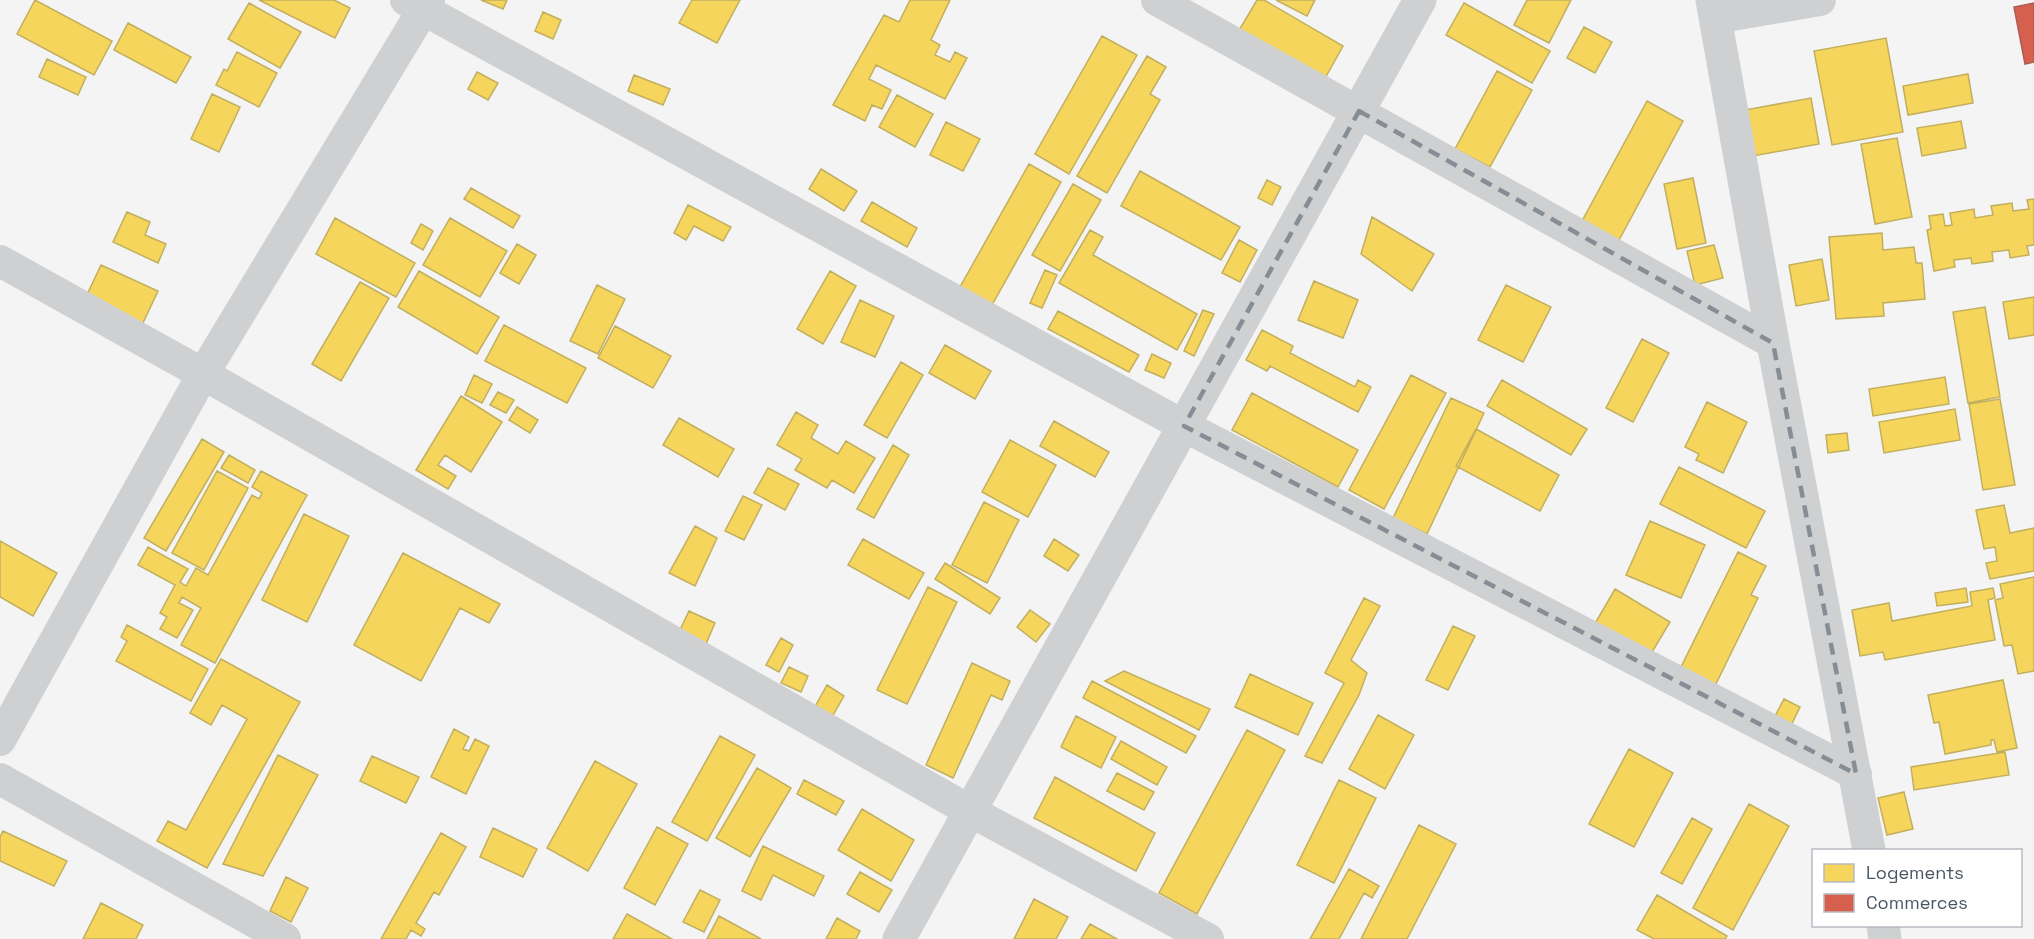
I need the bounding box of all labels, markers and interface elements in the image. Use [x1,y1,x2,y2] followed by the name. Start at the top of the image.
[1812,849,2022,927] legend
[1866,861,1964,884] text: Logements
[1866,891,1968,914] text: Commerces

